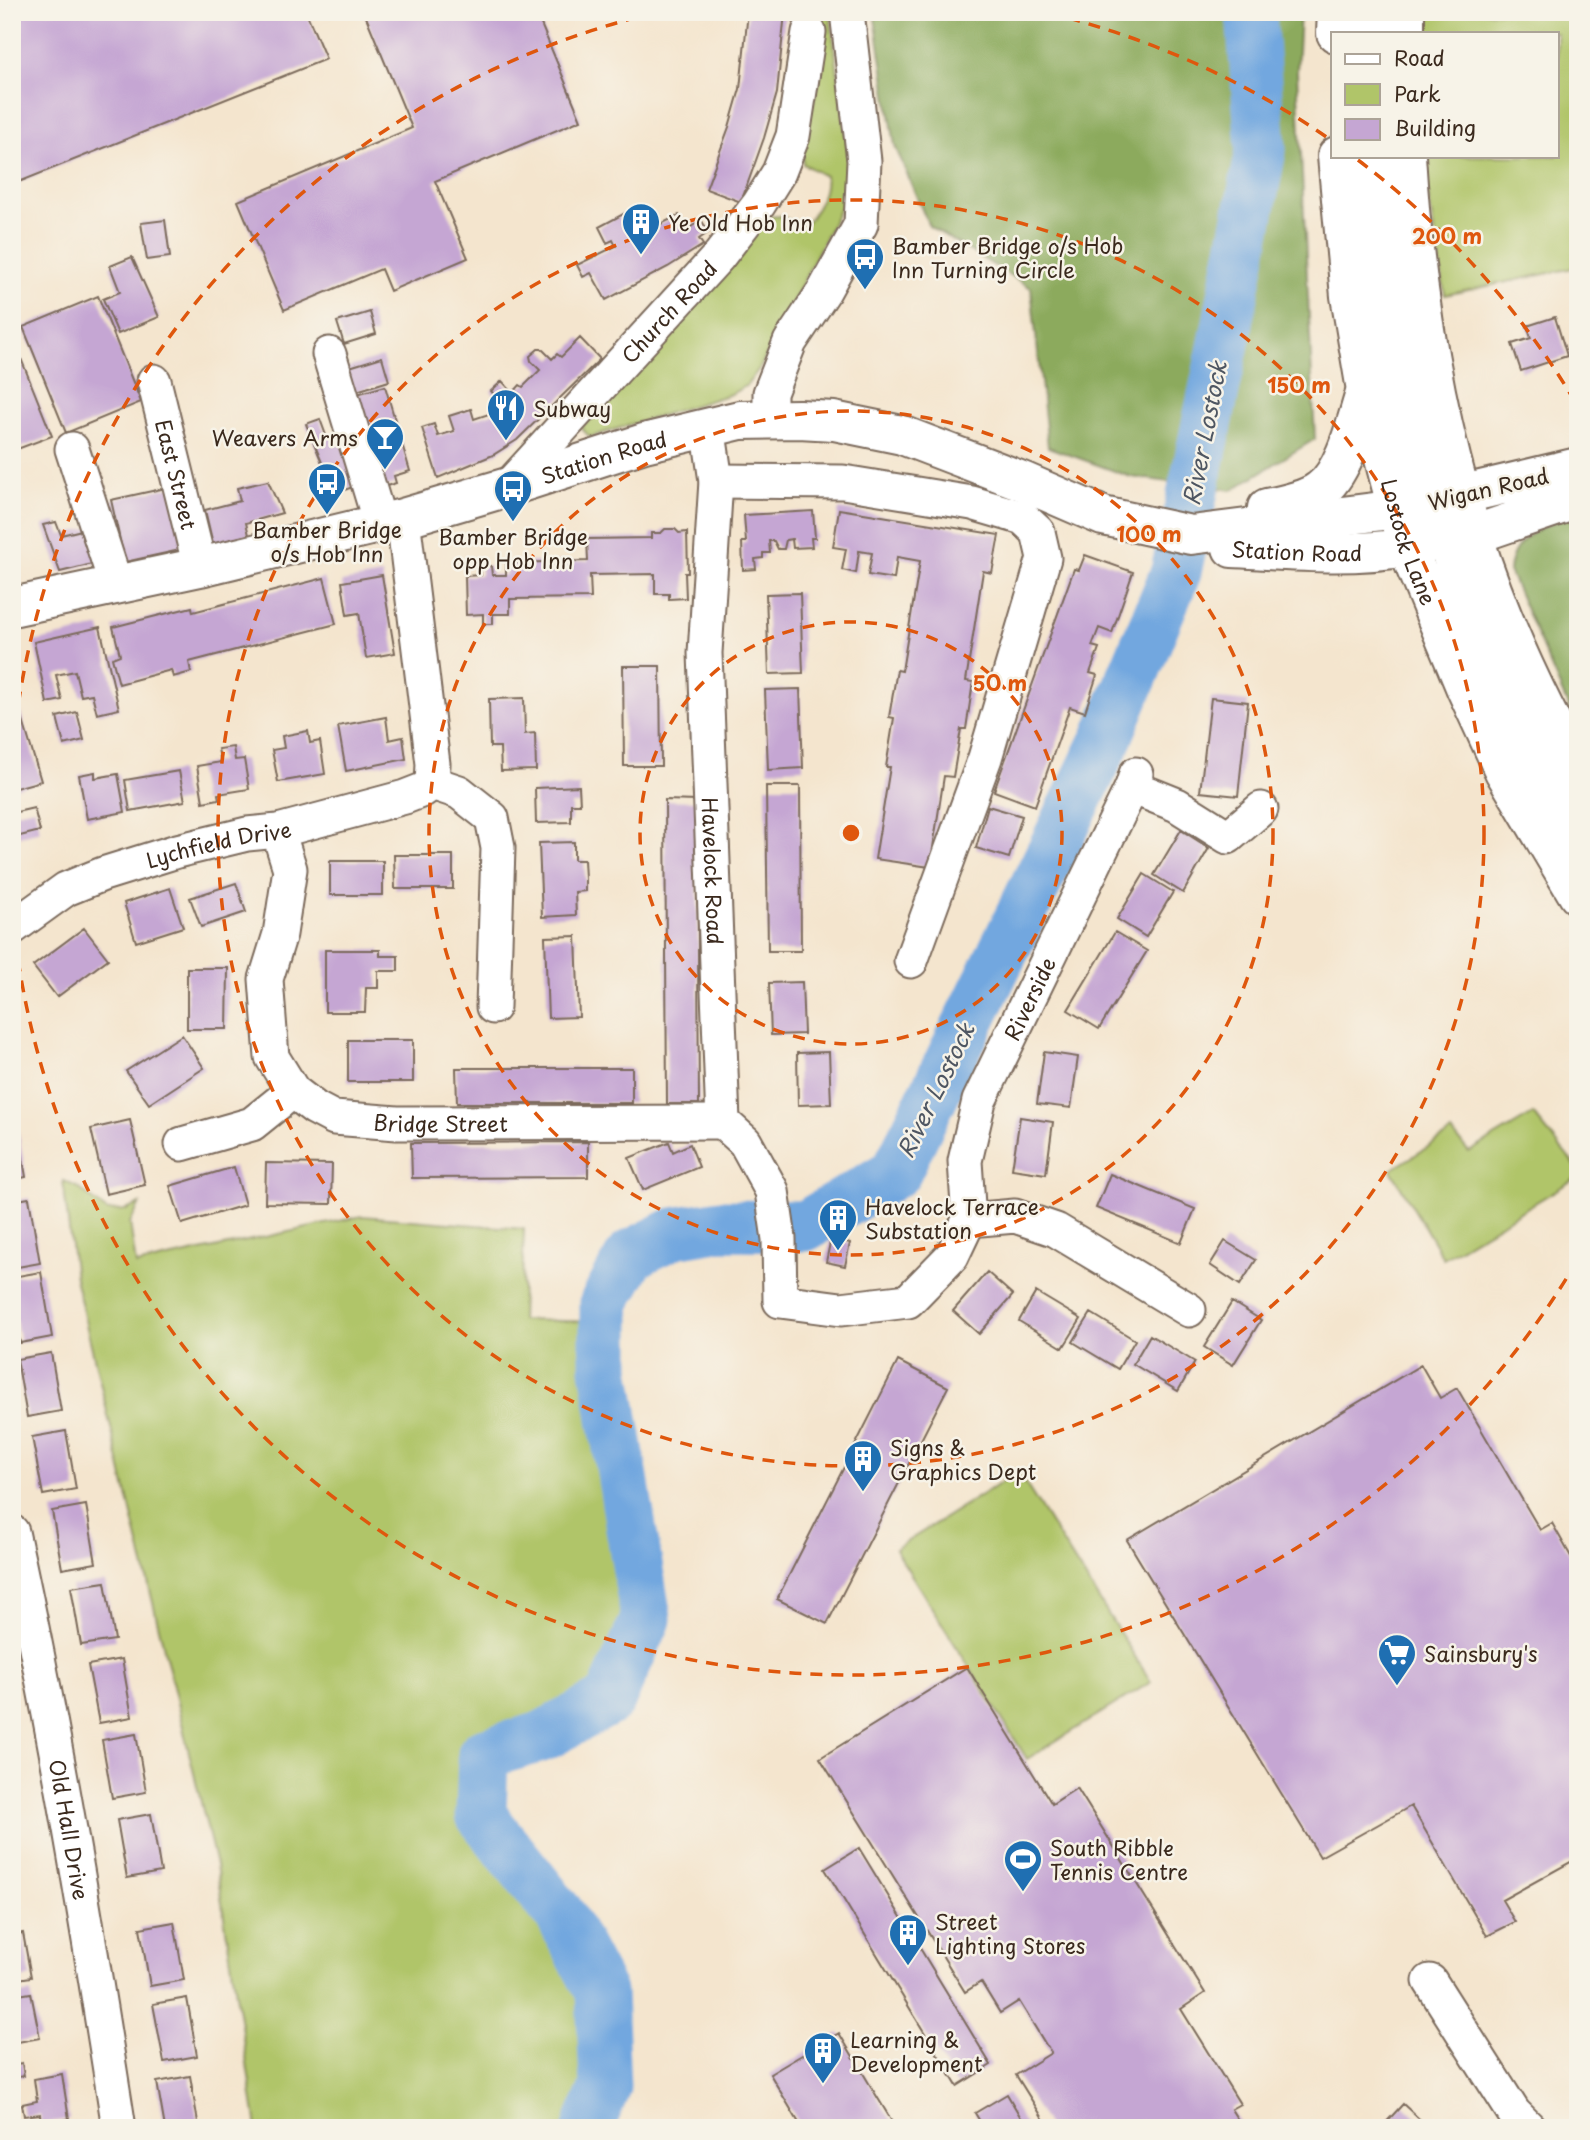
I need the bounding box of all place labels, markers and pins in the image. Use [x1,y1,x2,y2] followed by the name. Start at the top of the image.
[620,201,662,256] building icon: Ye Old Hob Inn
[668,206,813,238] place label: Ye Old Hob Inn
[892,229,1123,285] place label: Bamber Bridge o/s Hob Inn Turning Circle
[844,236,886,291] bus stop icon: Bamber Bridge o/s Hob Inn Turning Circle
[485,387,527,442] restaurant icon: Subway
[533,392,611,424] place label: Subway
[364,416,406,471] bar icon: Weavers Arms
[212,421,358,453] place label: Weavers Arms
[306,461,348,516] bus stop icon: Bamber Bridge o/s Hob Inn
[492,468,534,523] bus stop icon: Bamber Bridge opp Hob Inn
[252,513,402,569] place label: Bamber Bridge o/s Hob Inn
[438,520,588,576] place label: Bamber Bridge opp Hob Inn
[839,821,863,845] centre of rings
[865,1190,1039,1246] place label: Havelock Terrace Substation
[817,1197,859,1252] building icon: Havelock Terrace Substation
[890,1431,1036,1487] place label: Signs & Graphics Dept
[842,1438,884,1493] building icon: Signs & Graphics Dept
[1376,1632,1418,1687] supermarket icon: Sainsbury's
[1424,1637,1538,1669] place label: Sainsbury's
[1050,1831,1188,1887] place label: South Ribble Tennis Centre
[1002,1838,1044,1893] sports icon: South Ribble Tennis Centre
[935,1905,1085,1961] place label: Street Lighting Stores
[887,1912,929,1967] building icon: Street Lighting Stores
[850,2023,982,2079] place label: Learning & Development
[802,2030,844,2085] building icon: Learning & Development

